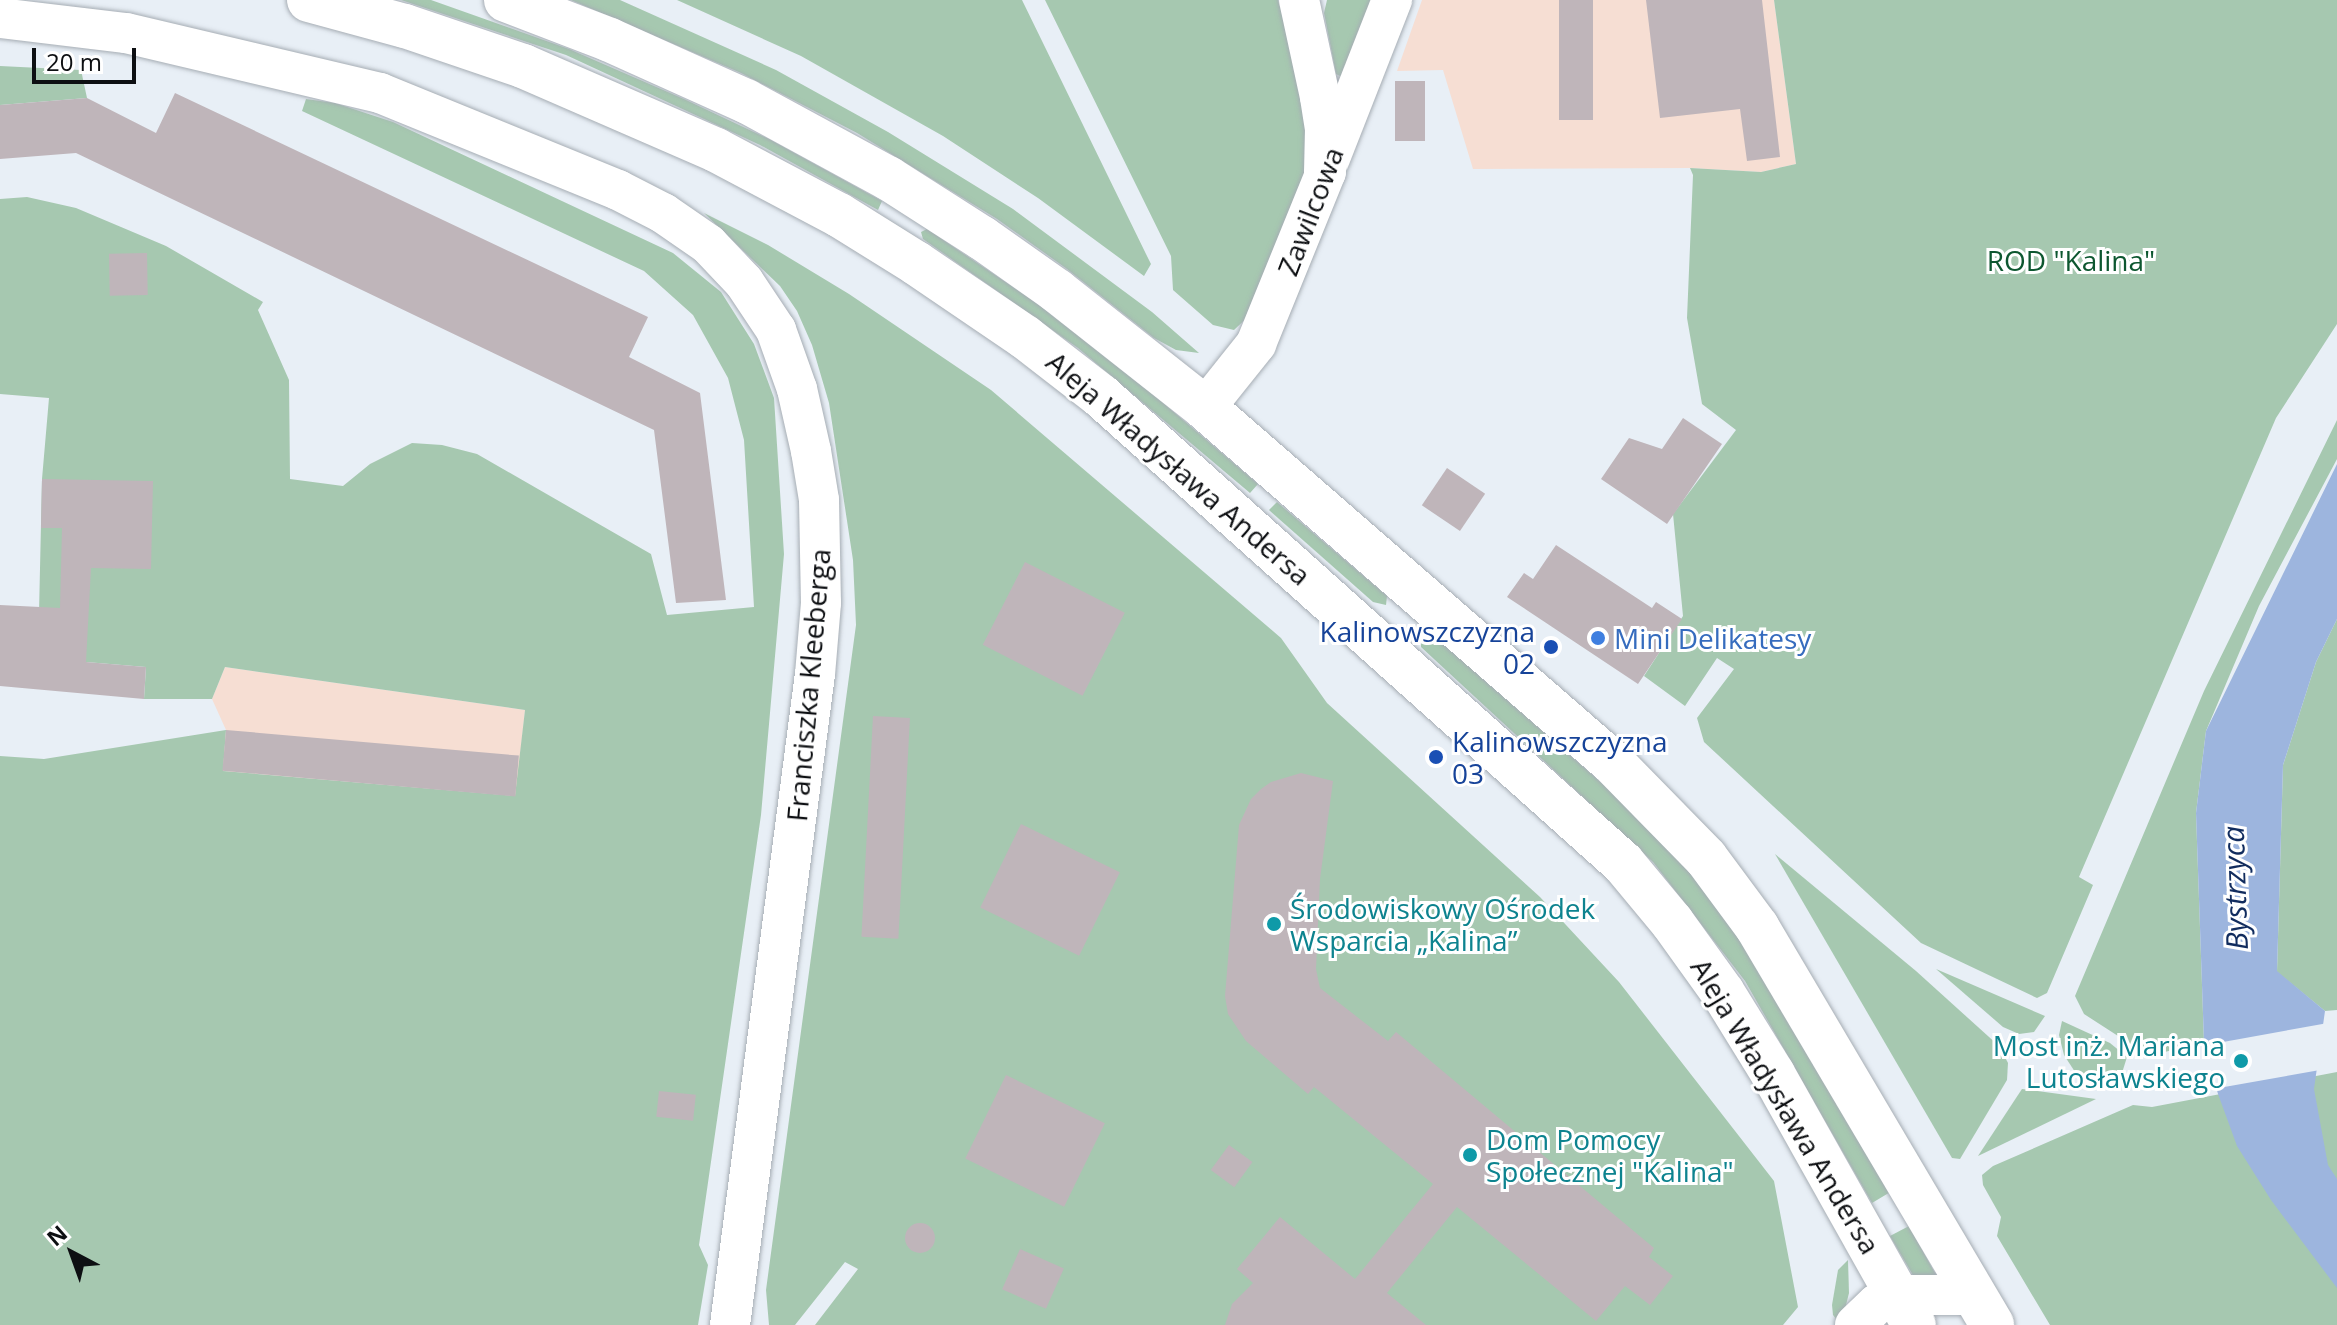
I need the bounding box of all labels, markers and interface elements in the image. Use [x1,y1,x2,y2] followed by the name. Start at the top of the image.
[36,32,140,82] scale bar
[46,45,102,78] text: 20 m
[1270,142,1350,280] street label: Zawilcowa
[1987,243,2155,277] park label: ROD "Kalina"
[1040,344,1318,592] street label: Aleja Władysława Andersa
[779,547,837,823] street label: Franciszka Kleeberga
[1320,614,1535,680] place label: Kalinowszczyzna 02
[1614,621,1811,655] place label: Mini Delikatesy
[1589,629,1607,647] marker: Mini Delikatesy
[1542,638,1560,656] marker: Kalinowszczyzna 02
[1452,724,1667,790] place label: Kalinowszczyzna 03
[1427,748,1445,766] marker: Kalinowszczyzna 03
[2215,825,2255,951] water label: Bystrzyca
[1290,891,1595,957] place label: Środowiskowy Ośrodek Wsparcia „Kalina”
[1265,915,1283,933] marker: Środowiskowy Ośrodek Wsparcia „Kalina”
[1684,952,1888,1260] street label: Aleja Władysława Andersa
[1993,1028,2225,1094] place label: Most inż. Mariana Lutosławskiego
[2232,1052,2250,1070] marker: Most inż. Mariana Lutosławskiego
[1486,1122,1734,1188] place label: Dom Pomocy Społecznej "Kalina"
[1461,1146,1479,1164] marker: Dom Pomocy Społecznej "Kalina"
[32,1213,112,1293] north arrow
[40,1218,73,1252] text: N

